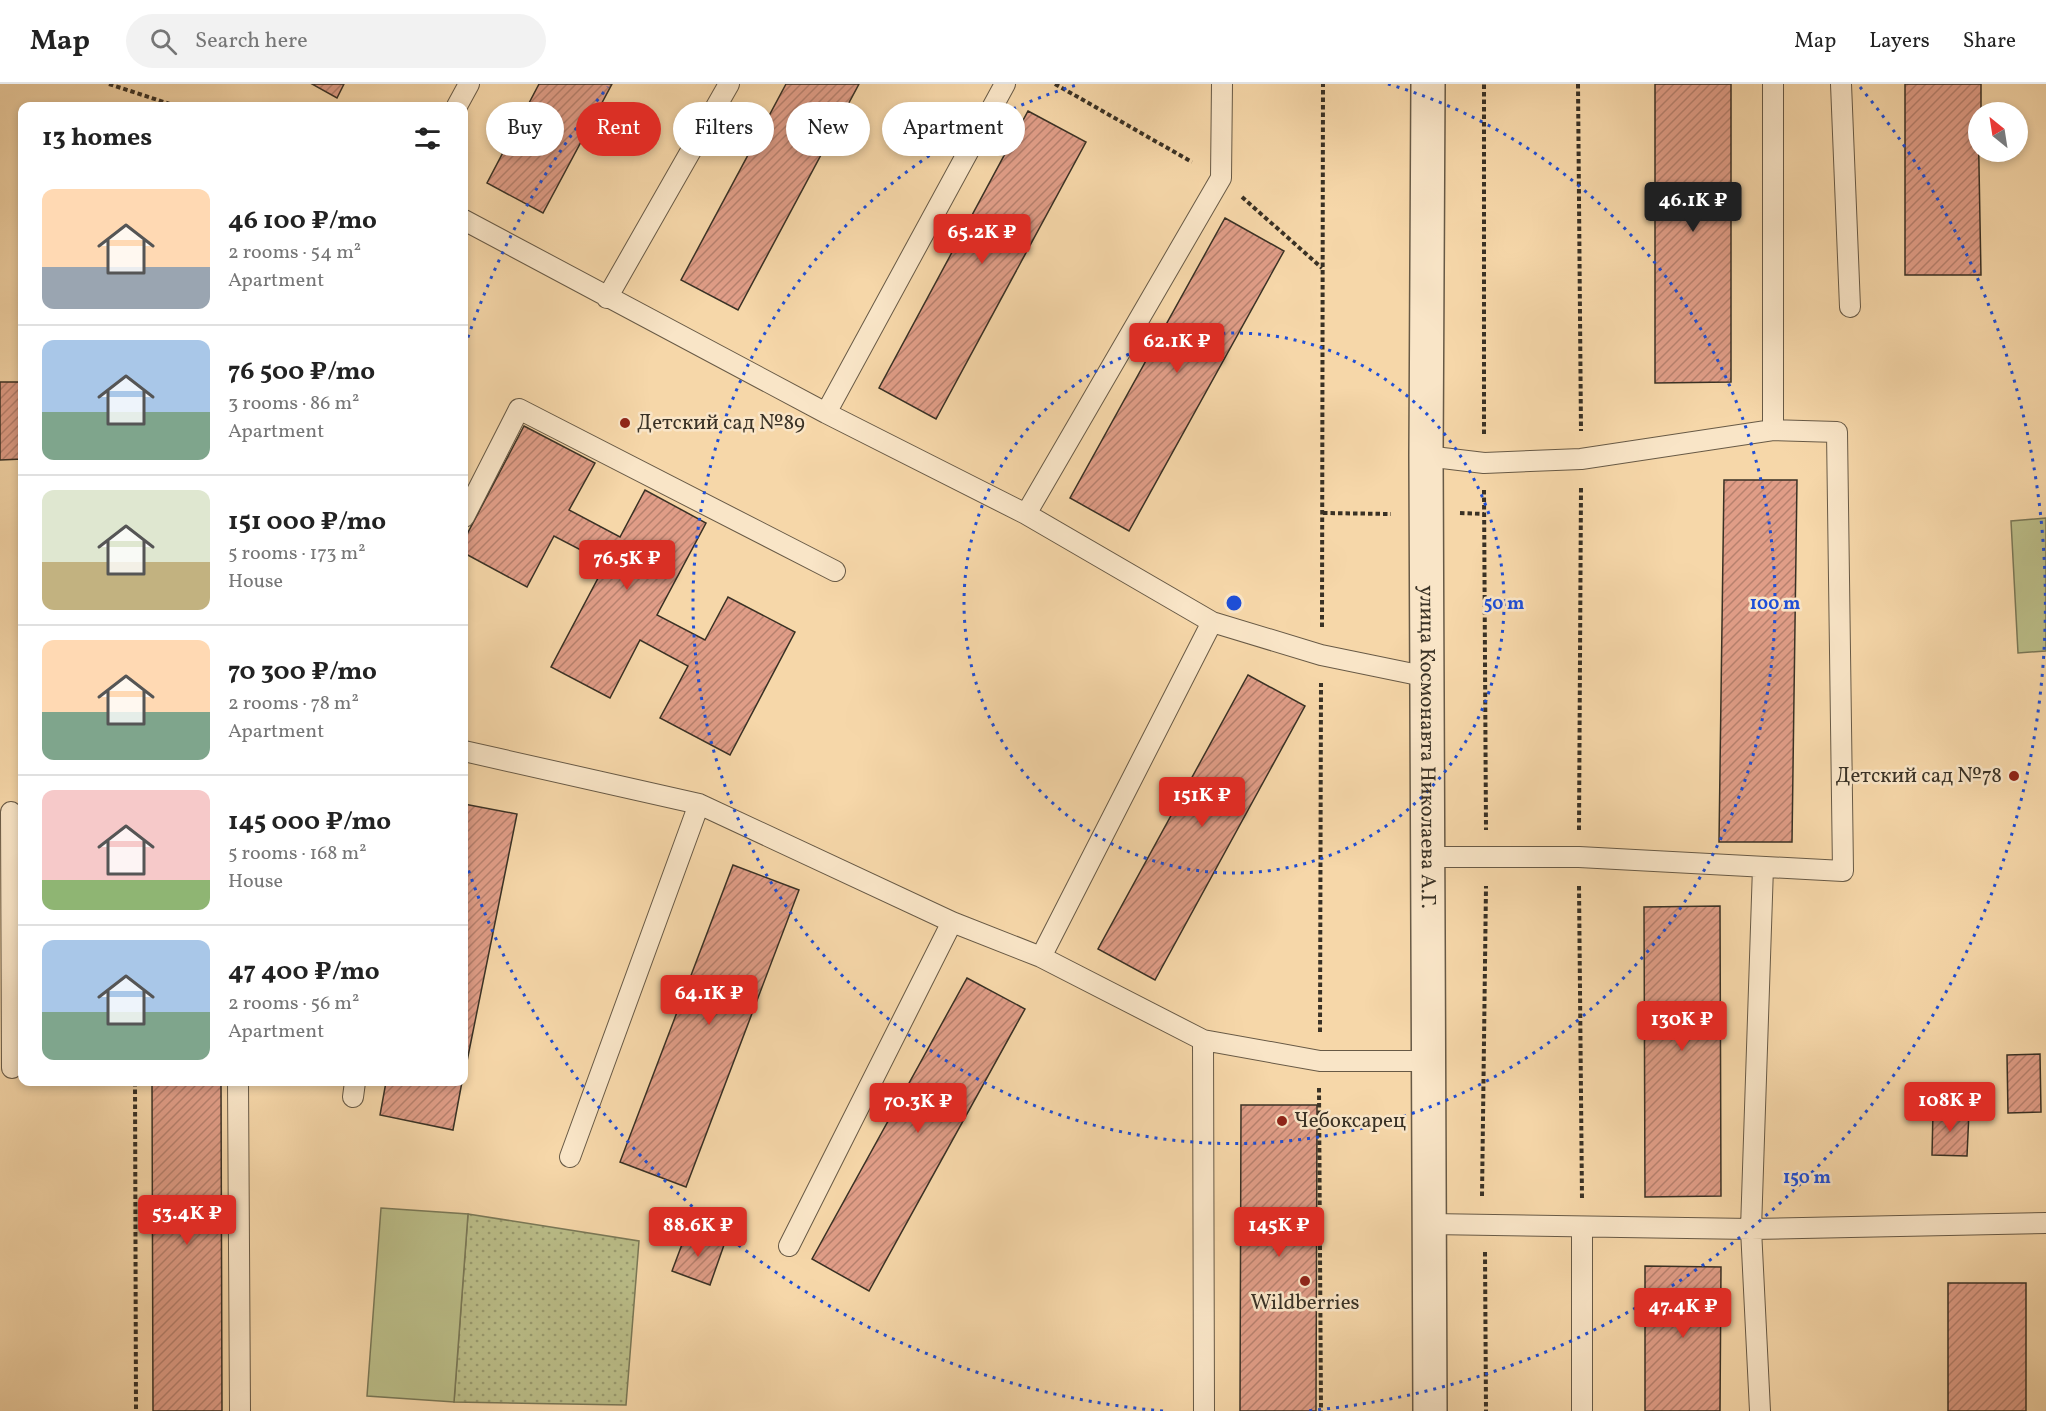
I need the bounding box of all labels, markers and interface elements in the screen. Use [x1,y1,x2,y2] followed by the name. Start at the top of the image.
[126,14,546,68] search box
[30,22,90,61] text: Map
[147,25,180,58] icon: search
[195,26,308,57] text: Search here
[1794,27,1836,56] text: Map
[1869,27,1930,56] text: Layers
[1963,27,2016,56] text: Share
[486,102,564,156] chip: Buy
[576,102,661,156] chip: Rent
[673,102,774,156] chip: Filters
[786,102,870,156] chip: New
[882,102,1025,156] chip: Apartment
[1968,102,2028,162] north arrow
[1968,102,2028,162] map controls
[42,120,152,156] text: 13 homes
[411,122,444,155] icon: filters
[1638,182,1748,233] pin: 46.1K ₽
[1659,187,1727,215] text: 46.1K ₽
[228,203,377,239] text: 46 100 ₽/mo
[90,213,162,285] icon: home
[927,214,1037,265] pin: 65.2K ₽
[948,219,1016,247] text: 65.2K ₽
[228,239,361,267] text: 2 rooms · 54 m²
[228,267,324,295] text: Apartment
[1122,323,1232,374] pin: 62.1K ₽
[1143,328,1211,356] text: 62.1K ₽
[228,354,375,390] text: 76 500 ₽/mo
[90,364,162,436] icon: home
[228,390,359,418] text: 3 rooms · 86 m²
[637,409,805,438] place label: Детский сад №89
[618,416,632,430] marker: Детский сад №89
[228,418,324,446] text: Apartment
[228,504,386,540] text: 151 000 ₽/mo
[90,514,162,586] icon: home
[228,540,366,568] text: 5 rooms · 173 m²
[572,540,682,591] pin: 76.5K ₽
[593,545,661,573] text: 76.5K ₽
[228,568,283,596] text: House
[1412,585,1442,909] street label: улица Космонавта Николаева А.Г.
[1484,592,1524,617] text: 50 m
[1750,592,1800,617] text: 100 m
[1224,593,1244,613] centre of rings
[228,654,377,690] text: 70 300 ₽/mo
[90,664,162,736] icon: home
[228,690,359,718] text: 2 rooms · 78 m²
[228,718,324,746] text: Apartment
[1835,762,2002,791] place label: Детский сад №78
[2007,769,2021,783] marker: Детский сад №78
[1153,777,1251,828] pin: 151K ₽
[1173,782,1231,810] text: 151K ₽
[228,804,391,840] text: 145 000 ₽/mo
[90,814,162,886] icon: home
[228,840,367,868] text: 5 rooms · 168 m²
[228,868,283,896] text: House
[228,954,380,990] text: 47 400 ₽/mo
[90,964,162,1036] icon: home
[654,975,764,1026] pin: 64.1K ₽
[675,980,743,1008] text: 64.1K ₽
[228,990,359,1018] text: 2 rooms · 56 m²
[1633,1001,1731,1052] pin: 130K ₽
[1651,1006,1713,1034] text: 130K ₽
[228,1018,324,1046] text: Apartment
[1901,1082,1999,1133] pin: 108K ₽
[863,1083,973,1134] pin: 70.3K ₽
[1918,1087,1982,1115] text: 108K ₽
[884,1088,952,1116] text: 70.3K ₽
[1294,1107,1406,1136] place label: Чебоксарец
[1275,1114,1289,1128] marker: Чебоксарец
[1783,1166,1831,1191] text: 150 m
[132,1195,242,1246] pin: 53.4K ₽
[152,1200,222,1228] text: 53.4K ₽
[643,1207,753,1258] pin: 88.6K ₽
[1230,1207,1328,1258] pin: 145K ₽
[663,1212,733,1240] text: 88.6K ₽
[1248,1212,1310,1240] text: 145K ₽
[1298,1274,1312,1288] marker: Wildberries
[1628,1288,1738,1339] pin: 47.4K ₽
[1250,1289,1360,1318] place label: Wildberries
[1648,1293,1718,1321] text: 47.4K ₽

